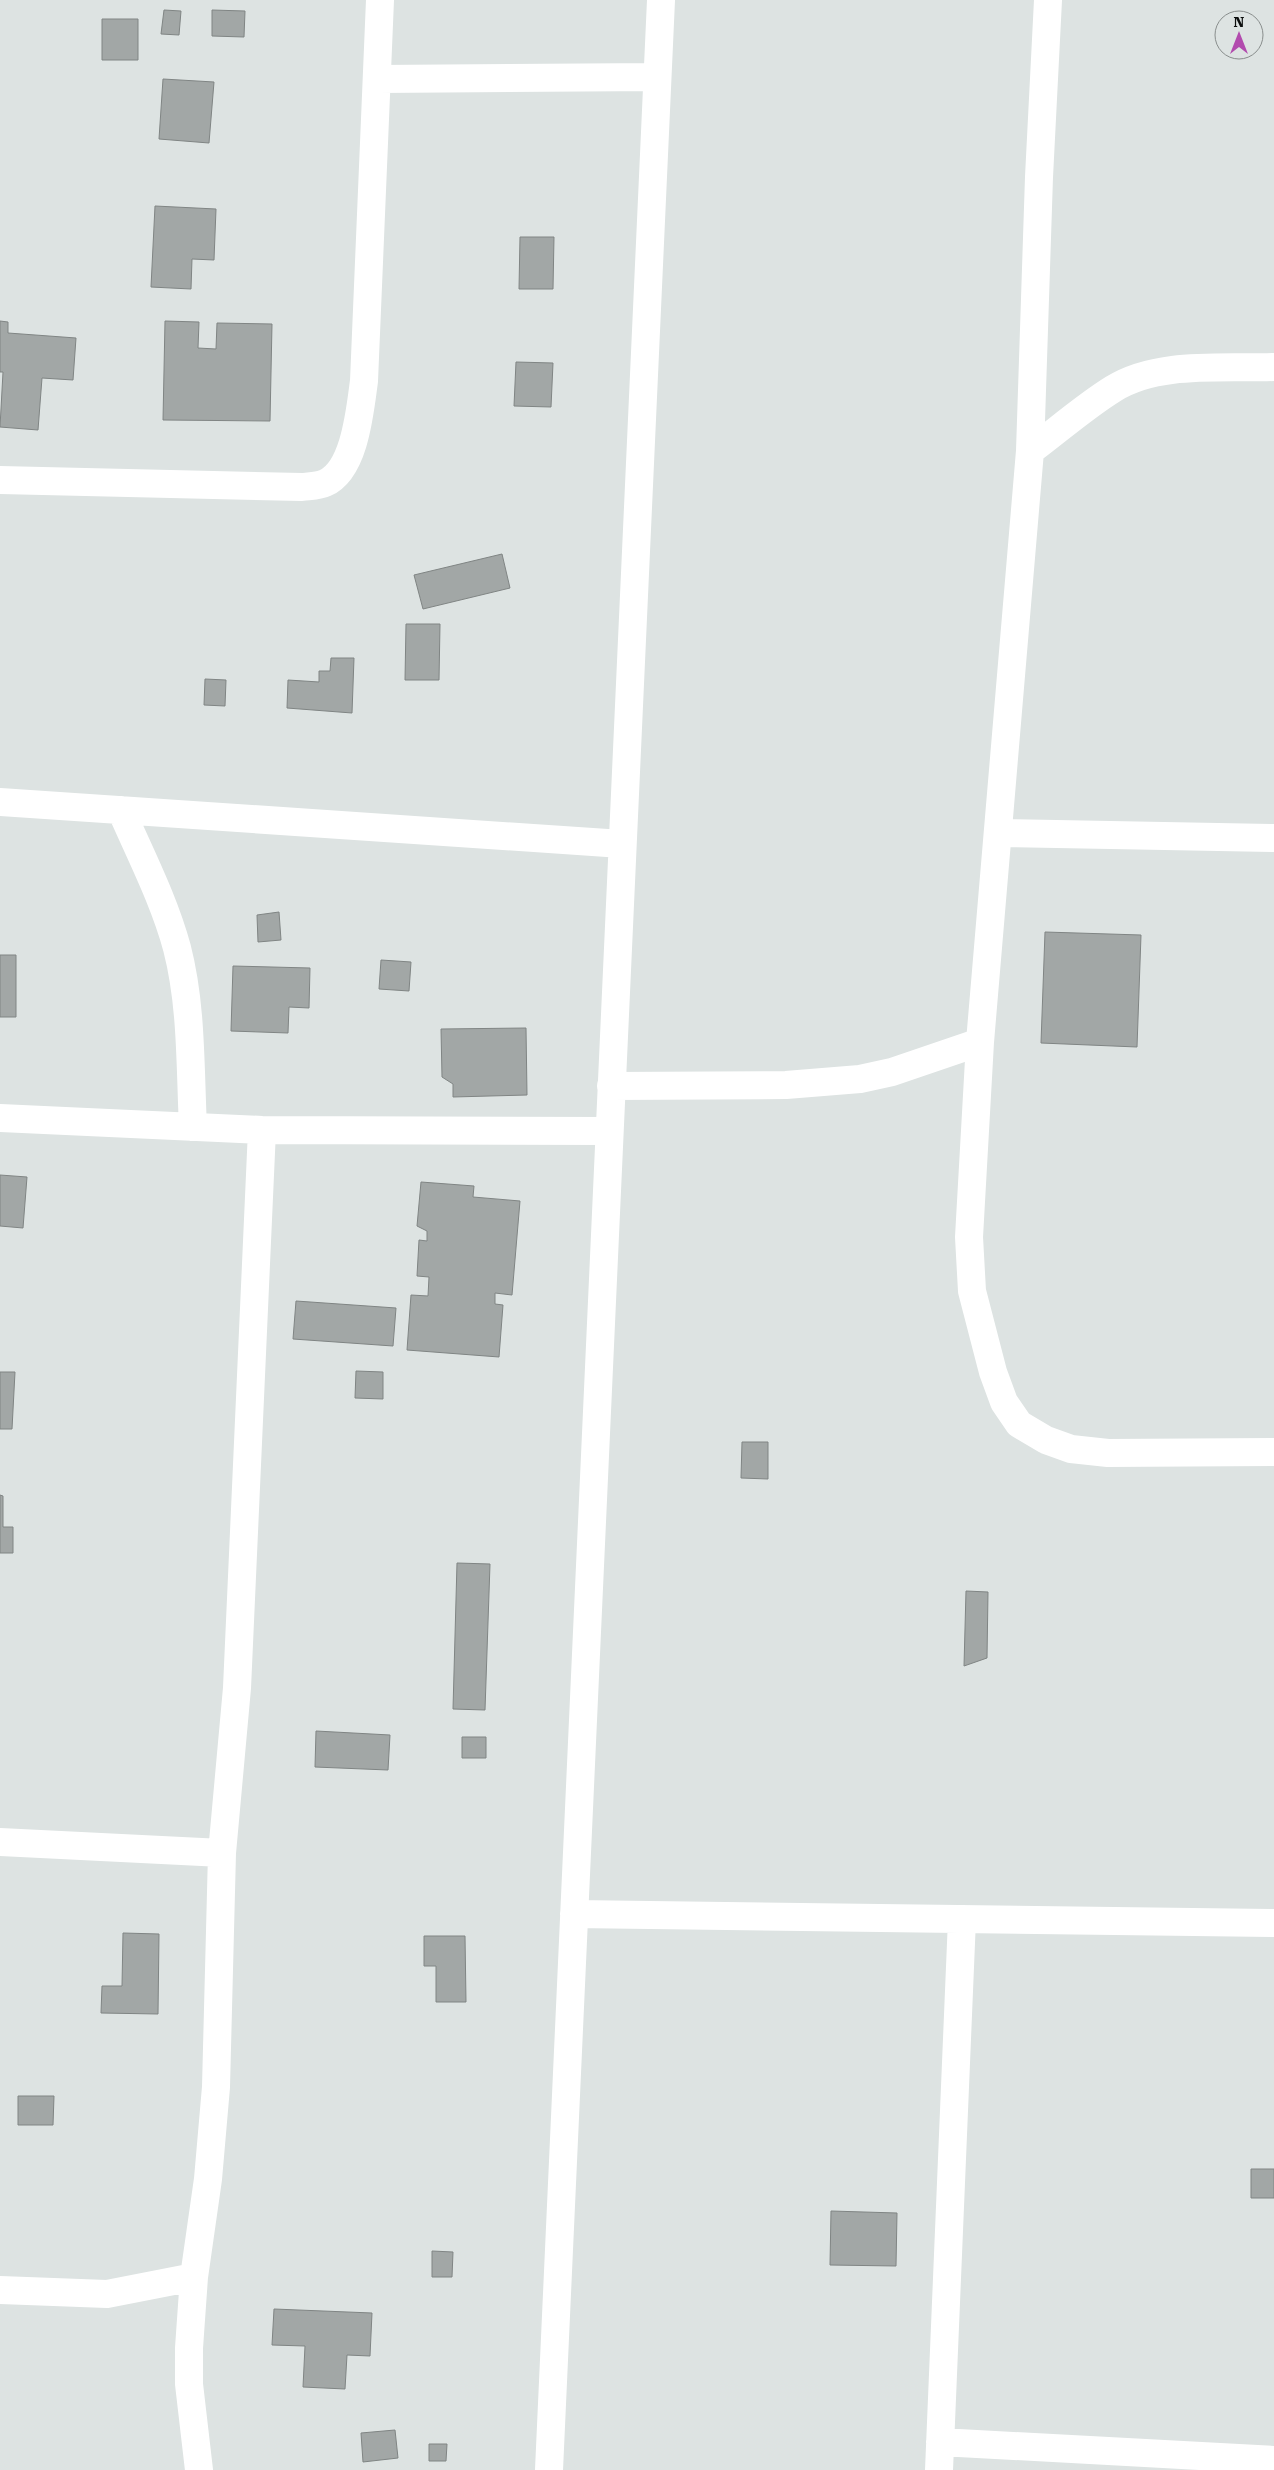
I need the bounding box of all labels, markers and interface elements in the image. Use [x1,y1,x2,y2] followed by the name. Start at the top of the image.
[1214,10,1264,60] north arrow
[1234,14,1245,30] text: N

